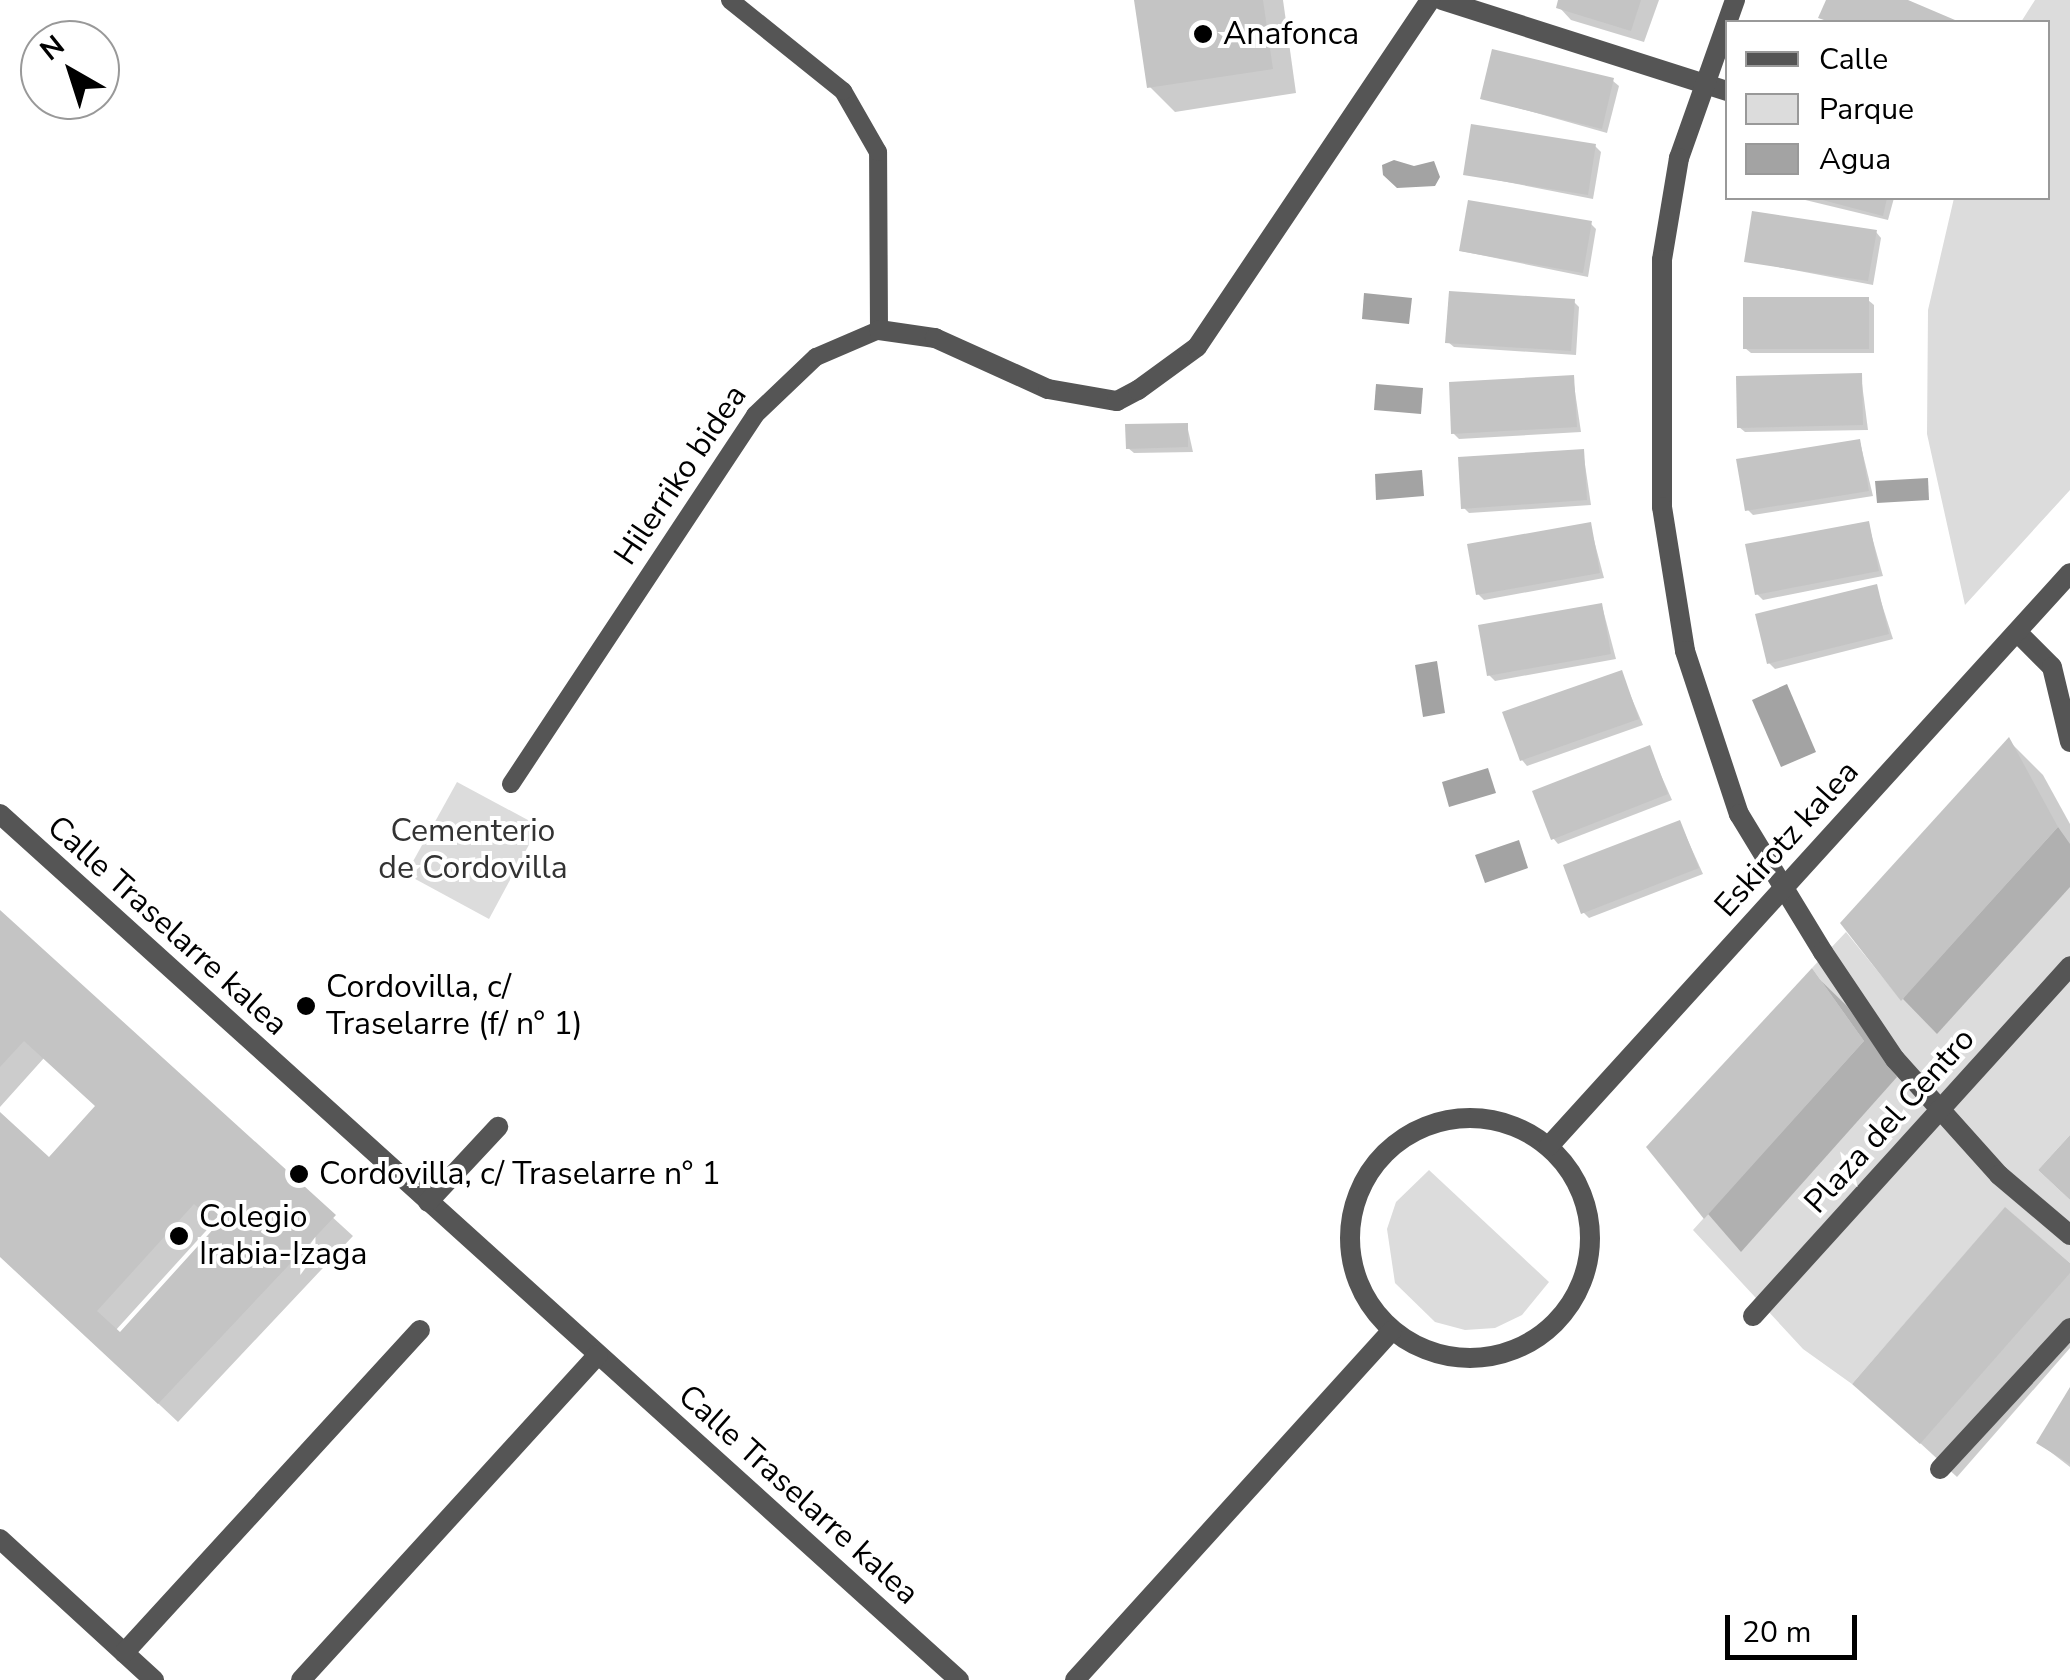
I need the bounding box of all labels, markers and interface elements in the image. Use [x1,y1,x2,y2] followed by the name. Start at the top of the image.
[1223,15,1359,53] place label: Anafonca
[20,20,120,120] north arrow
[1725,20,2050,200] legend
[1192,23,1214,45] marker: Anafonca
[32,27,72,70] text: N
[1819,39,1888,80] text: Calle
[1819,89,1914,130] text: Parque
[1819,139,1891,180] text: Agua
[607,378,755,572] street label: Hilerriko bidea
[1707,753,1867,925] street label: Eskirotz kalea
[39,808,295,1044] street label: Calle Traselarre kalea
[378,813,568,888] park label: Cementerio de Cordovilla
[326,969,583,1044] place label: Cordovilla, c/ Traselarre (f/ n° 1)
[295,995,317,1017] marker: Cordovilla, c/ Traselarre (f/ n° 1)
[1797,1021,1983,1221] street label: Plaza del Centro
[319,1155,721,1193] place label: Cordovilla, c/ Traselarre n° 1
[288,1163,310,1185] marker: Cordovilla, c/ Traselarre n° 1
[199,1199,368,1274] place label: Colegio Irabia-Izaga
[168,1225,190,1247] marker: Colegio Irabia-Izaga
[670,1377,926,1613] street label: Calle Traselarre kalea
[1730,1595,1862,1657] scale bar
[1742,1612,1811,1653] text: 20 m

